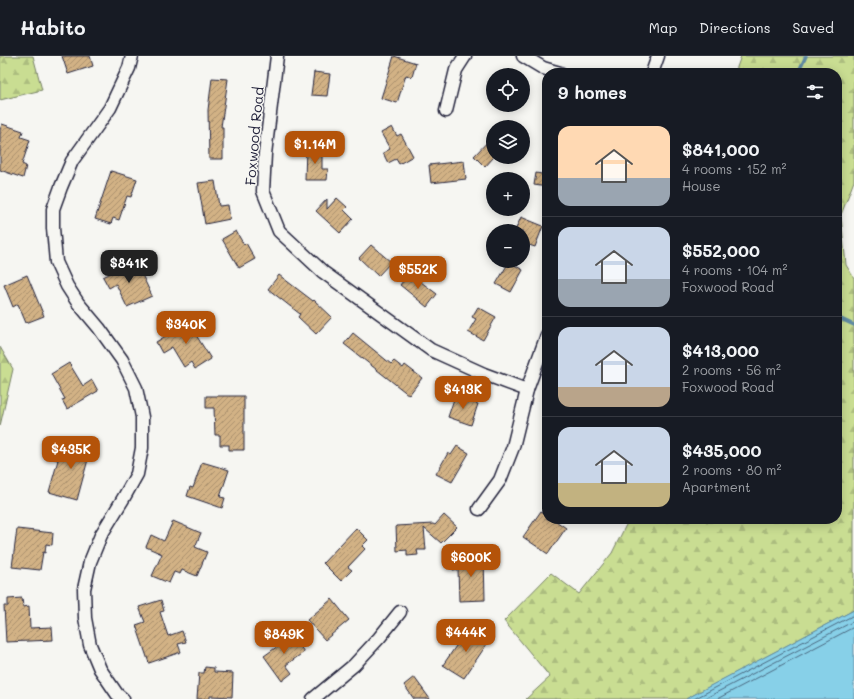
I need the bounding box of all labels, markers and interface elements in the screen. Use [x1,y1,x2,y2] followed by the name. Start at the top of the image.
[20,15,85,40] text: Habito
[649,18,677,37] text: Map
[699,18,770,37] text: Directions
[792,18,834,37] text: Saved
[486,68,530,268] map controls
[486,68,530,112] button: locate
[558,81,627,103] text: 9 homes
[804,81,826,103] icon: filters
[240,86,268,186] street label: Foxwood Road
[486,120,530,164] button: layers
[282,131,348,165] pin: $1.14M
[294,135,336,152] text: $1.14M
[682,138,759,160] text: $841,000
[590,142,638,190] icon: home
[682,160,786,177] text: 4 rooms · 152 m²
[486,172,530,216] button: +
[682,177,720,194] text: House
[486,224,530,268] button: −
[682,239,760,261] text: $552,000
[590,243,638,291] icon: home
[101,250,157,284] pin: $841K
[110,254,148,271] text: $841K
[390,256,446,290] pin: $552K
[398,260,438,277] text: $552K
[682,261,787,278] text: 4 rooms · 104 m²
[682,278,774,295] text: Foxwood Road
[158,311,214,345] pin: $340K
[166,315,207,332] text: $340K
[682,339,759,361] text: $413,000
[590,343,638,391] icon: home
[682,361,781,378] text: 2 rooms · 56 m²
[435,376,491,410] pin: $413K
[682,378,774,395] text: Foxwood Road
[444,380,482,397] text: $413K
[43,436,99,470] pin: $435K
[682,439,761,461] text: $435,000
[51,440,91,457] text: $435K
[590,443,638,491] icon: home
[682,461,781,478] text: 2 rooms · 80 m²
[682,478,751,495] text: Apartment
[443,544,499,578] pin: $600K
[450,548,492,565] text: $600K
[438,619,494,653] pin: $444K
[256,621,312,655] pin: $849K
[445,623,487,640] text: $444K
[264,625,304,642] text: $849K

